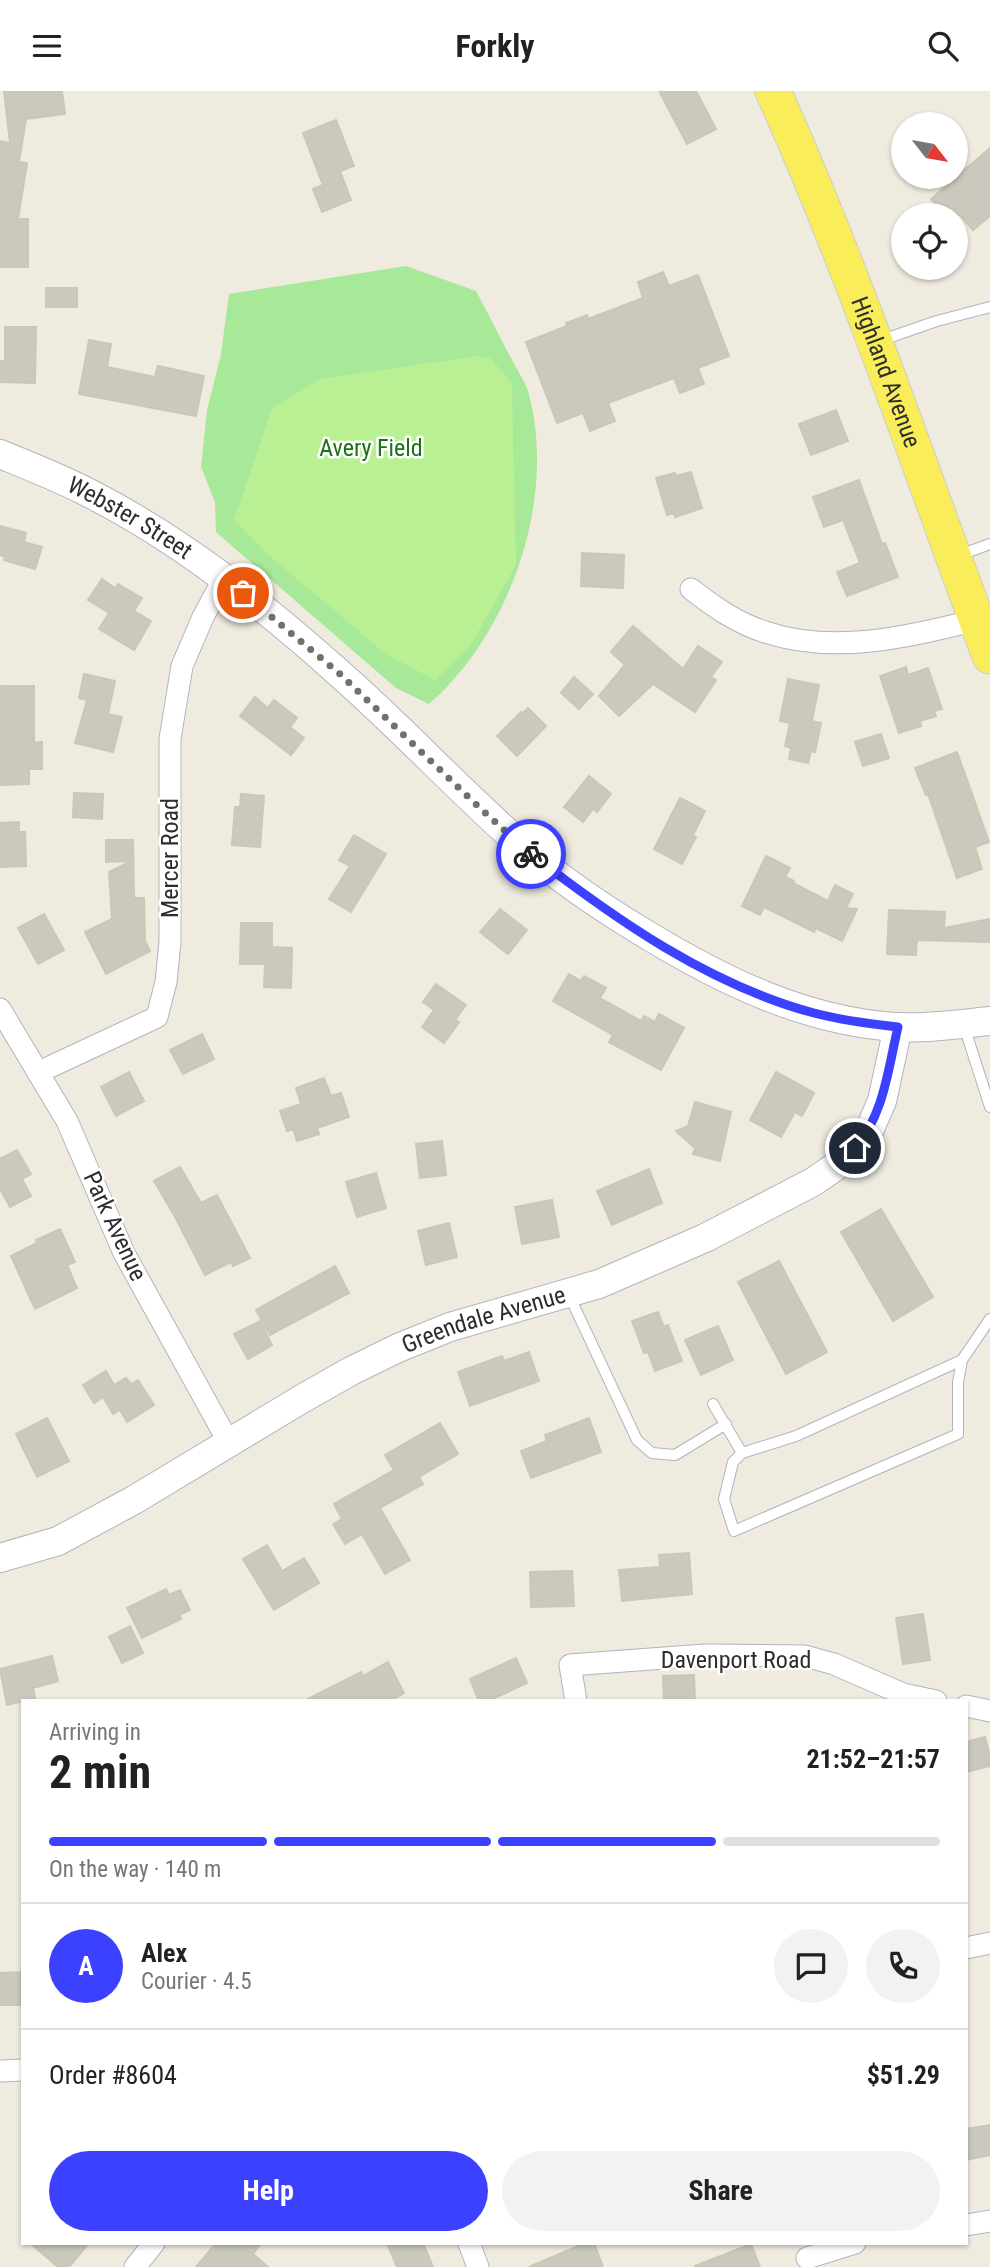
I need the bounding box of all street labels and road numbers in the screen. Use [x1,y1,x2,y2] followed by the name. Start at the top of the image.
[845,293,927,451] street label: Highland Avenue
[63,471,198,565] street label: Webster Street
[156,798,184,918] street label: Mercer Road
[78,1167,152,1285] street label: Park Avenue
[398,1280,569,1359] street label: Greendale Avenue
[661,1646,811,1674] street label: Davenport Road

